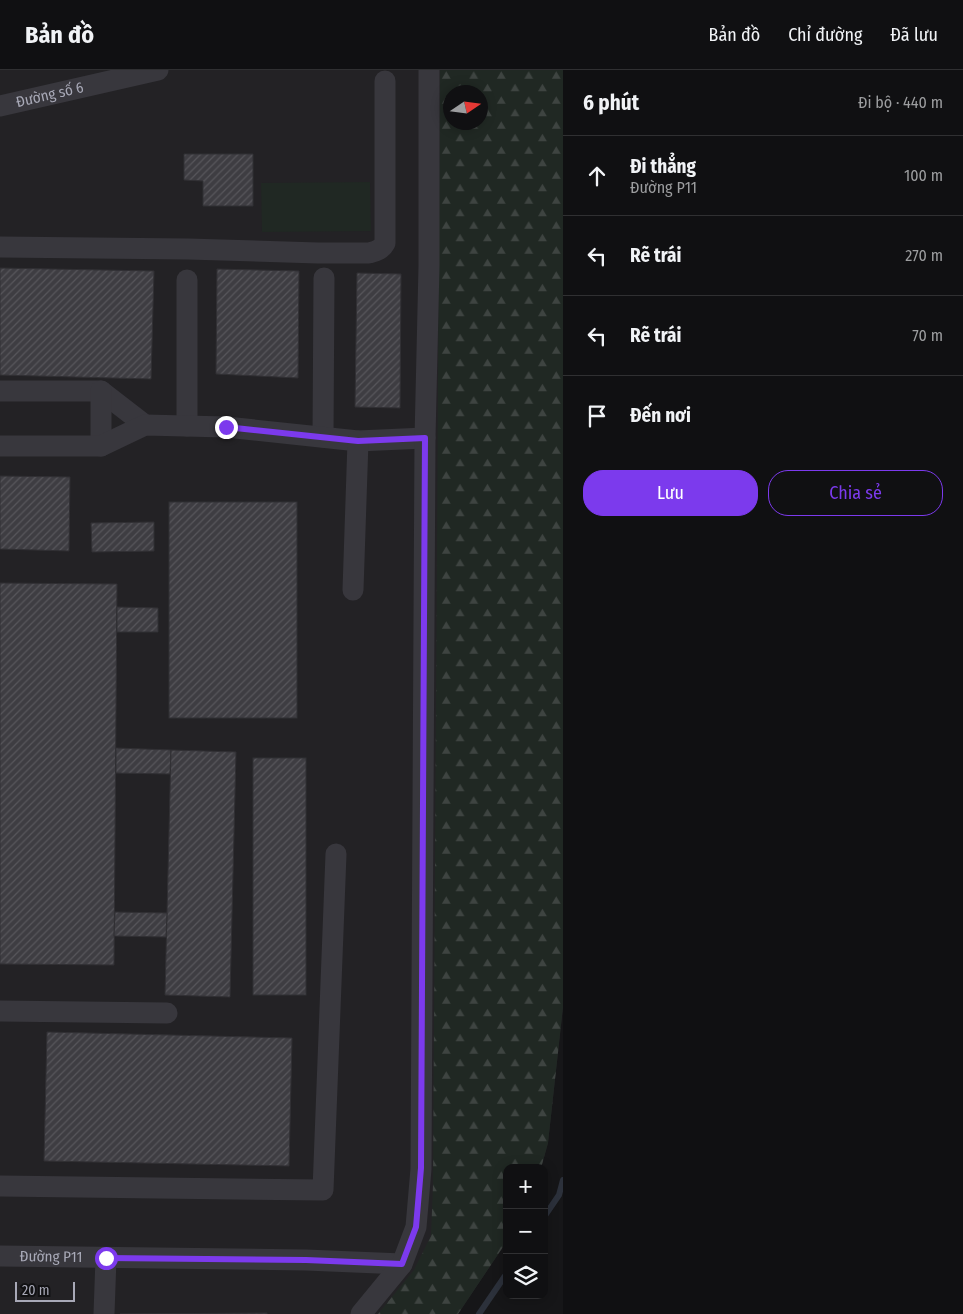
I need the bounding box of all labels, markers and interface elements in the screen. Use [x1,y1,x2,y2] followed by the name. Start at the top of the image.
[25,21,94,49] text: Bản đồ
[709,24,760,46] text: Bản đồ
[788,24,862,46] text: Chỉ đường
[890,24,938,46] text: Đã lưu
[14,78,85,111] street label: Đường số 6
[443,85,488,130] north arrow
[583,90,639,116] text: 6 phút
[858,93,943,112] text: Đi bộ · 440 m
[630,155,696,178] text: Đi thẳng
[583,162,611,190] icon: ahead
[904,166,943,185] text: 100 m
[630,178,697,197] text: Đường P11
[583,242,611,270] icon: left
[630,244,681,267] text: Rẽ trái
[905,246,943,265] text: 270 m
[583,322,611,350] icon: left
[630,324,681,347] text: Rẽ trái
[912,326,943,345] text: 70 m
[583,402,611,430] icon: arrive
[630,404,691,427] text: Đến nơi
[215,416,238,439] route end
[583,470,758,516] button: Lưu
[768,470,943,516] button: Chia sẻ
[503,1164,548,1299] map controls
[503,1164,548,1209] button: +
[503,1209,548,1254] button: −
[19,1247,83,1266] street label: Đường P11
[95,1247,118,1270] route start
[503,1254,548,1299] button: layers
[15,1279,75,1302] scale bar
[22,1282,50,1299] text: 20 m

